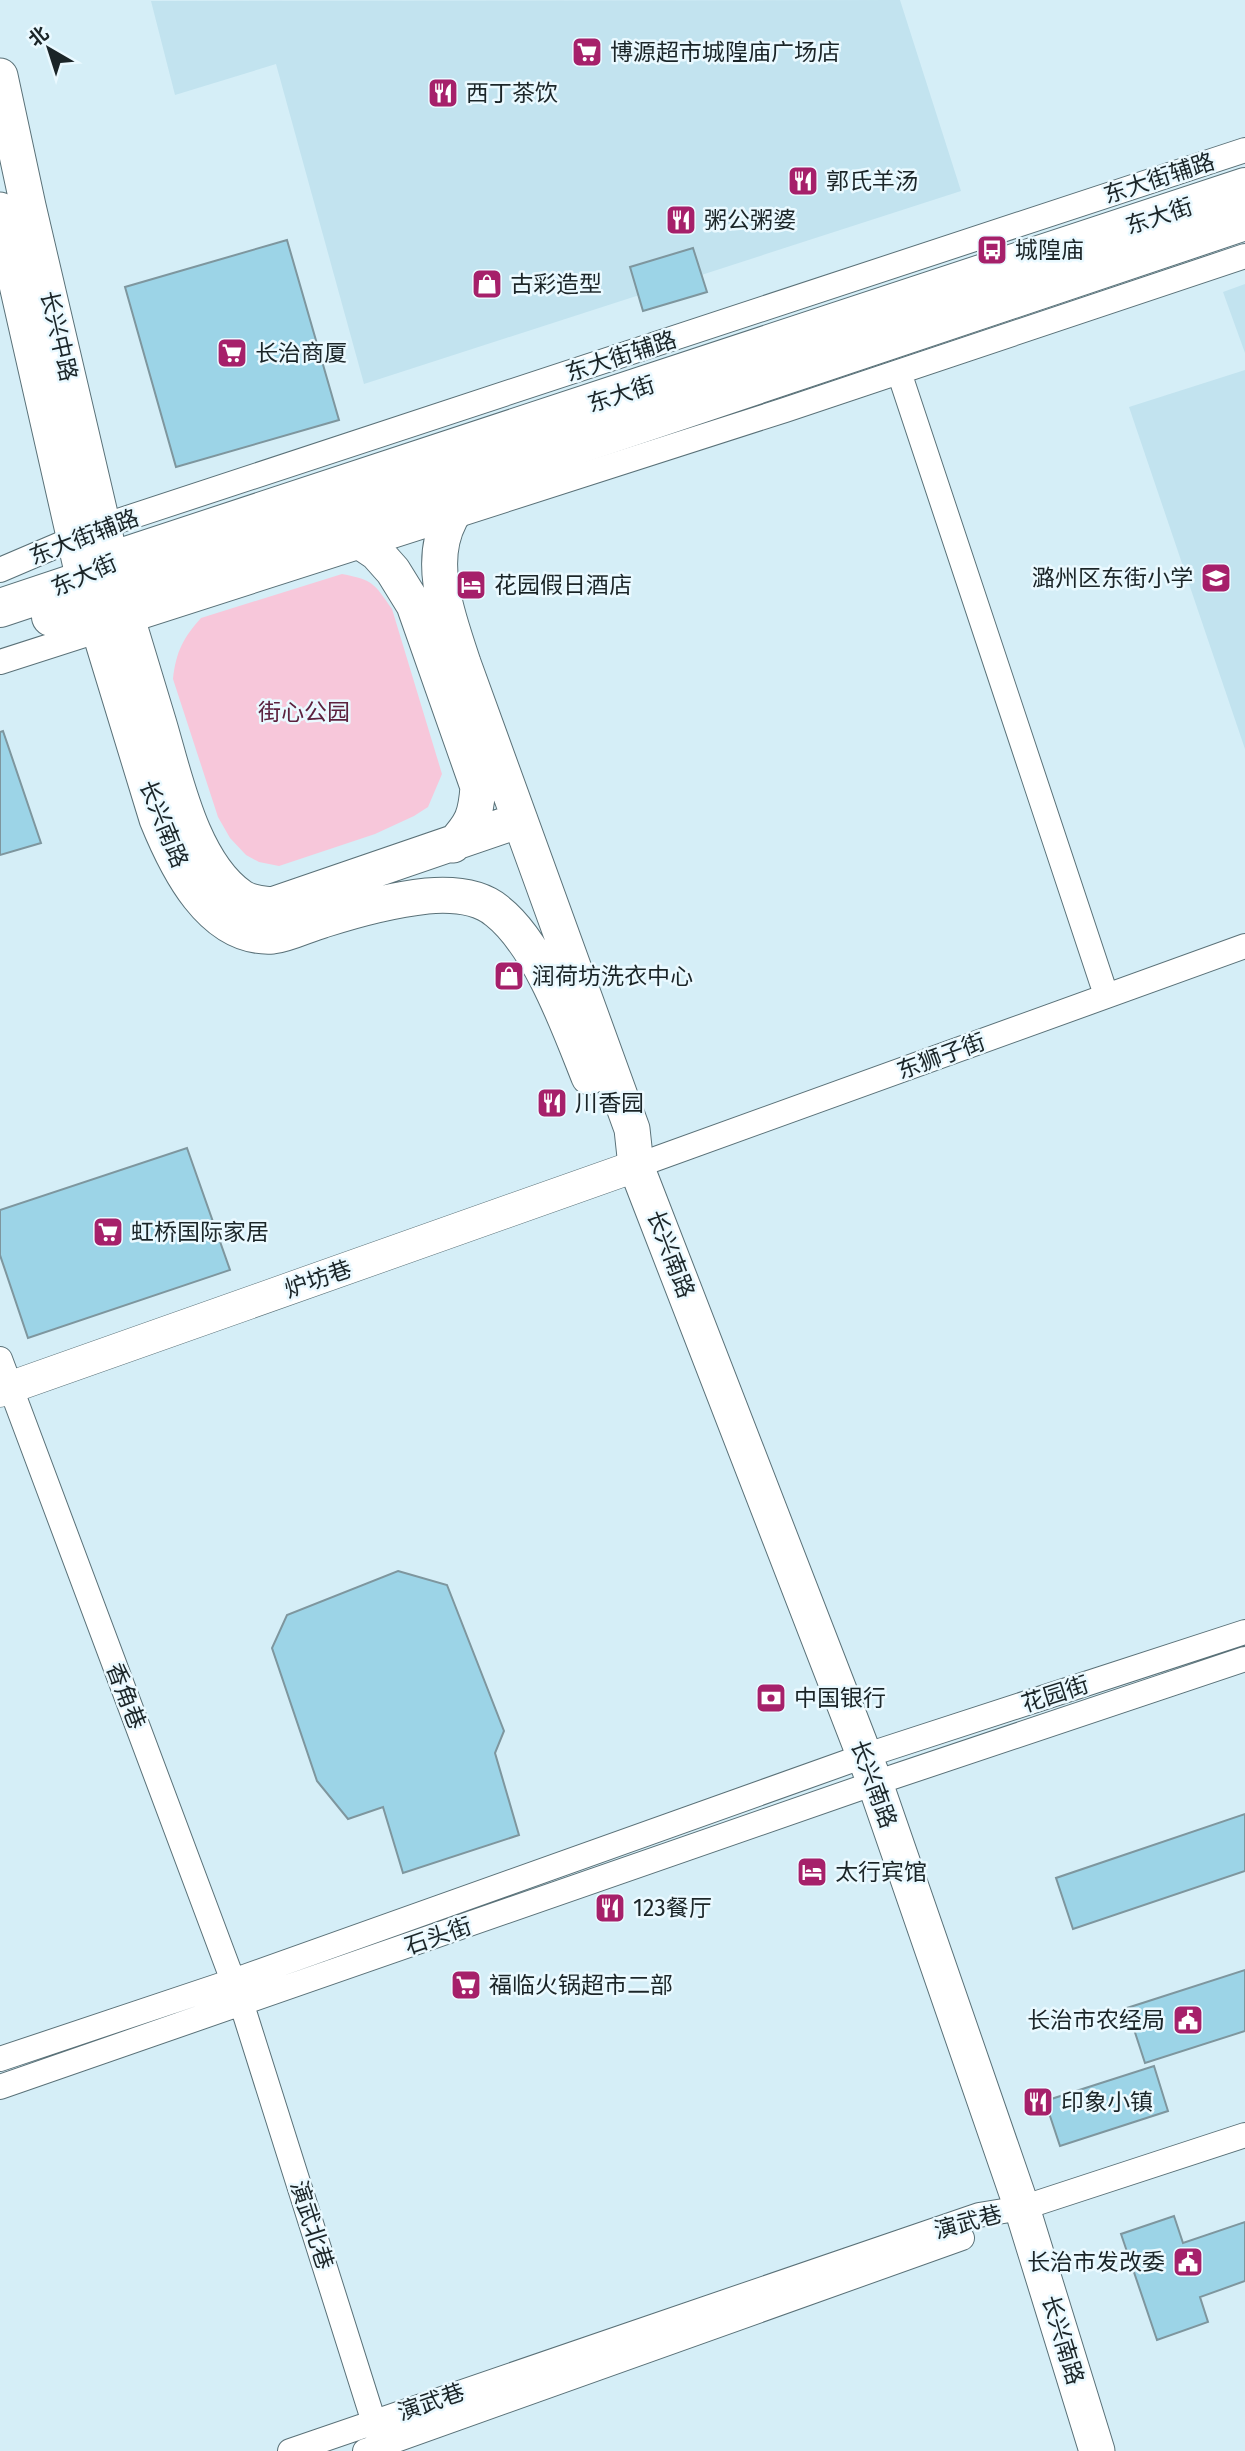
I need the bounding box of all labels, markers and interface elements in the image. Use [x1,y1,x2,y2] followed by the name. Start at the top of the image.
[14,14,84,84] north arrow
[24,21,53,51] text: 北
[570,35,604,69] supermarket icon: 博源超市城隍庙广场店
[610,38,840,66] place label: 博源超市城隍庙广场店
[426,76,460,110] restaurant icon: 西丁茶饮
[466,79,558,107] place label: 西丁茶饮
[1100,147,1218,209] street label: 东大街辅路
[786,164,820,198] restaurant icon: 郭氏羊汤
[826,167,918,195] place label: 郭氏羊汤
[1122,192,1196,240] street label: 东大街
[664,203,698,237] restaurant icon: 粥公粥婆
[704,206,796,234] place label: 粥公粥婆
[975,233,1009,267] bus stop icon: 城隍庙
[1015,236,1084,264] place label: 城隍庙
[470,267,504,301] shop icon: 古彩造型
[510,270,602,298] place label: 古彩造型
[35,288,83,384] street label: 长兴中路
[562,325,680,387] street label: 东大街辅路
[215,336,249,370] supermarket icon: 长治商厦
[255,339,347,367] place label: 长治商厦
[584,370,658,418] street label: 东大街
[25,503,143,571] street label: 东大街辅路
[47,548,121,602] street label: 东大街
[1199,561,1233,595] school or university icon: 潞州区东街小学
[1032,564,1193,592] place label: 潞州区东街小学
[454,568,488,602] hotel icon: 花园假日酒店
[494,571,632,599] place label: 花园假日酒店
[258,698,350,726] park label: 街心公园
[134,776,194,872] street label: 长兴南路
[492,959,526,993] shop icon: 润荷坊洗衣中心
[532,962,693,990] place label: 润荷坊洗衣中心
[893,1027,989,1085] street label: 东狮子街
[535,1086,569,1120] restaurant icon: 川香园
[575,1089,644,1117] place label: 川香园
[641,1206,701,1302] street label: 长兴南路
[91,1215,125,1249] supermarket icon: 虹桥国际家居
[131,1218,269,1246] place label: 虹桥国际家居
[281,1255,355,1303] street label: 炉坊巷
[101,1659,151,1733] street label: 香角巷
[1018,1670,1092,1718] street label: 花园街
[754,1681,788,1715] bank icon: 中国银行
[794,1684,886,1712] place label: 中国银行
[845,1736,903,1832] street label: 长兴南路
[795,1855,829,1889] hotel icon: 太行宾馆
[835,1858,927,1886] place label: 太行宾馆
[593,1891,627,1925] restaurant icon: 123餐厅
[633,1894,712,1922] place label: 123餐厅
[401,1912,475,1960] street label: 石头街
[449,1968,483,2002] supermarket icon: 福临火锅超市二部
[489,1971,673,1999] place label: 福临火锅超市二部
[1171,2003,1205,2037] public building icon: 长治市农经局
[1027,2006,1165,2034] place label: 长治市农经局
[1021,2085,1055,2119] restaurant icon: 印象小镇
[1061,2088,1153,2116] place label: 印象小镇
[284,2177,340,2273] street label: 演武北巷
[931,2200,1005,2244] street label: 演武巷
[1171,2245,1205,2279] public building icon: 长治市发改委
[1027,2248,1165,2276] place label: 长治市发改委
[1036,2292,1090,2388] street label: 长兴南路
[394,2378,468,2426] street label: 演武巷

